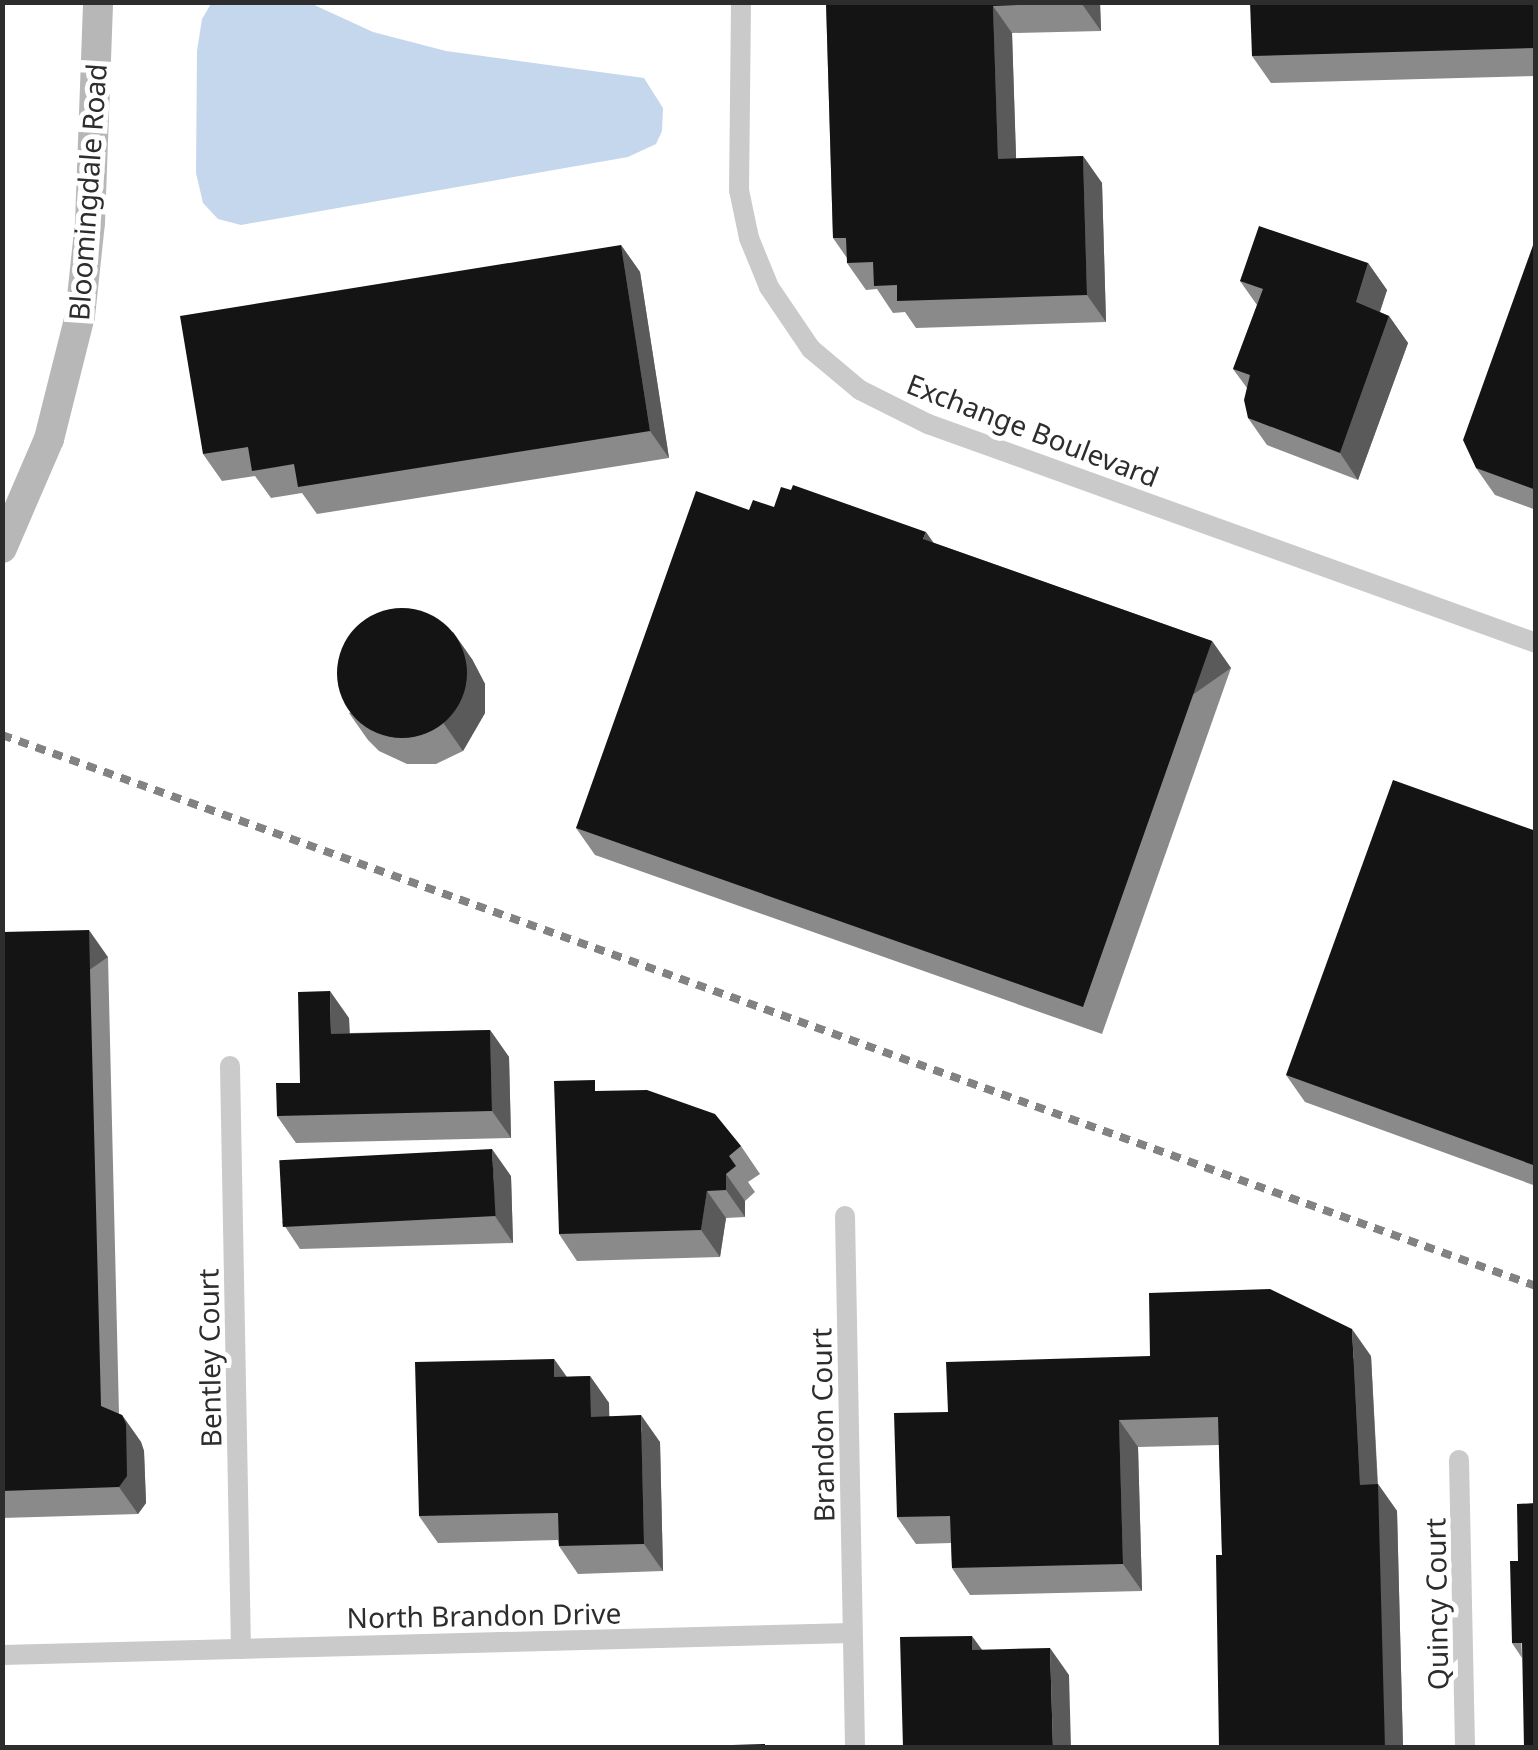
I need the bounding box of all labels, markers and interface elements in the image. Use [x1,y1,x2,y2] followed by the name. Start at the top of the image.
[61,62,113,322] street label: Bloomingdale Road
[902,366,1164,494] street label: Exchange Boulevard
[191,1268,227,1448] street label: Bentley Court
[804,1327,840,1523] street label: Brandon Court
[1418,1518,1454,1690] street label: Quincy Court
[346,1596,622,1634] street label: North Brandon Drive

